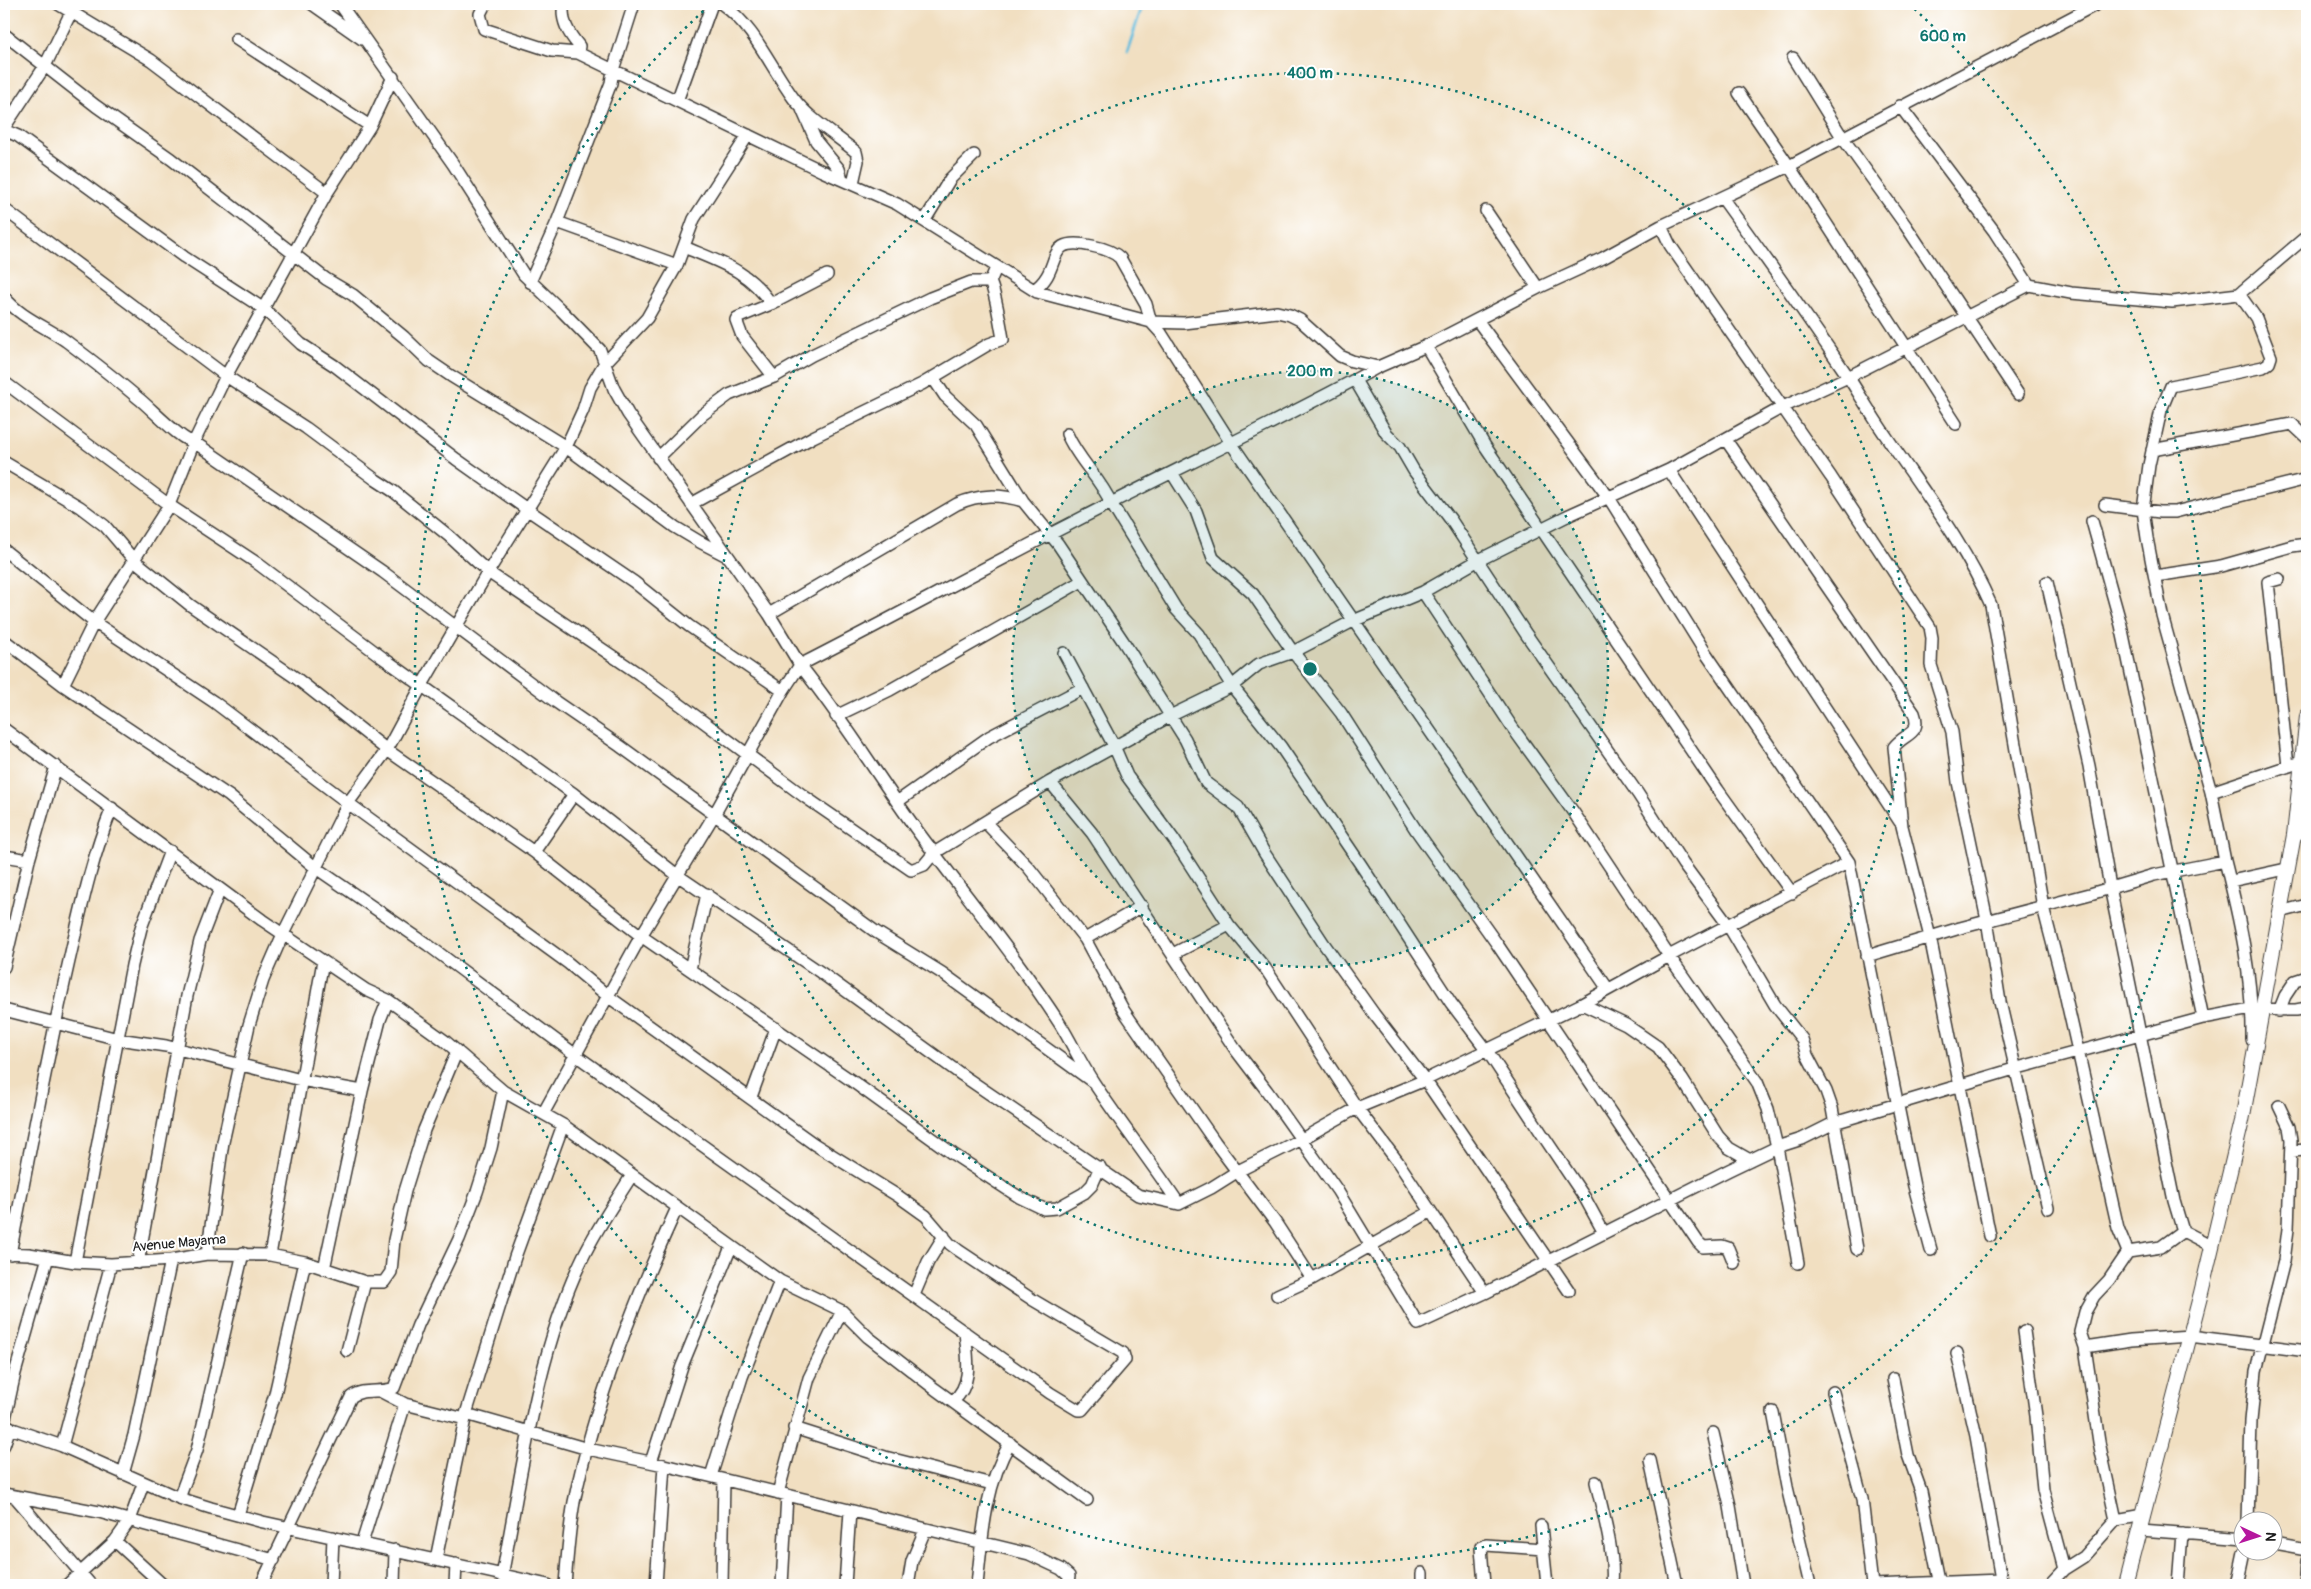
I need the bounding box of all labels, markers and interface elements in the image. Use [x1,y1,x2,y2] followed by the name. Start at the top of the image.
[1920,27,1966,46] text: 600 m
[1287,64,1333,83] text: 400 m
[1287,362,1333,381] text: 200 m
[1301,660,1319,678] centre of rings
[131,1230,227,1256] street label: Avenue Mayama
[2234,1512,2284,1562] north arrow
[2262,1532,2279,1542] text: N

